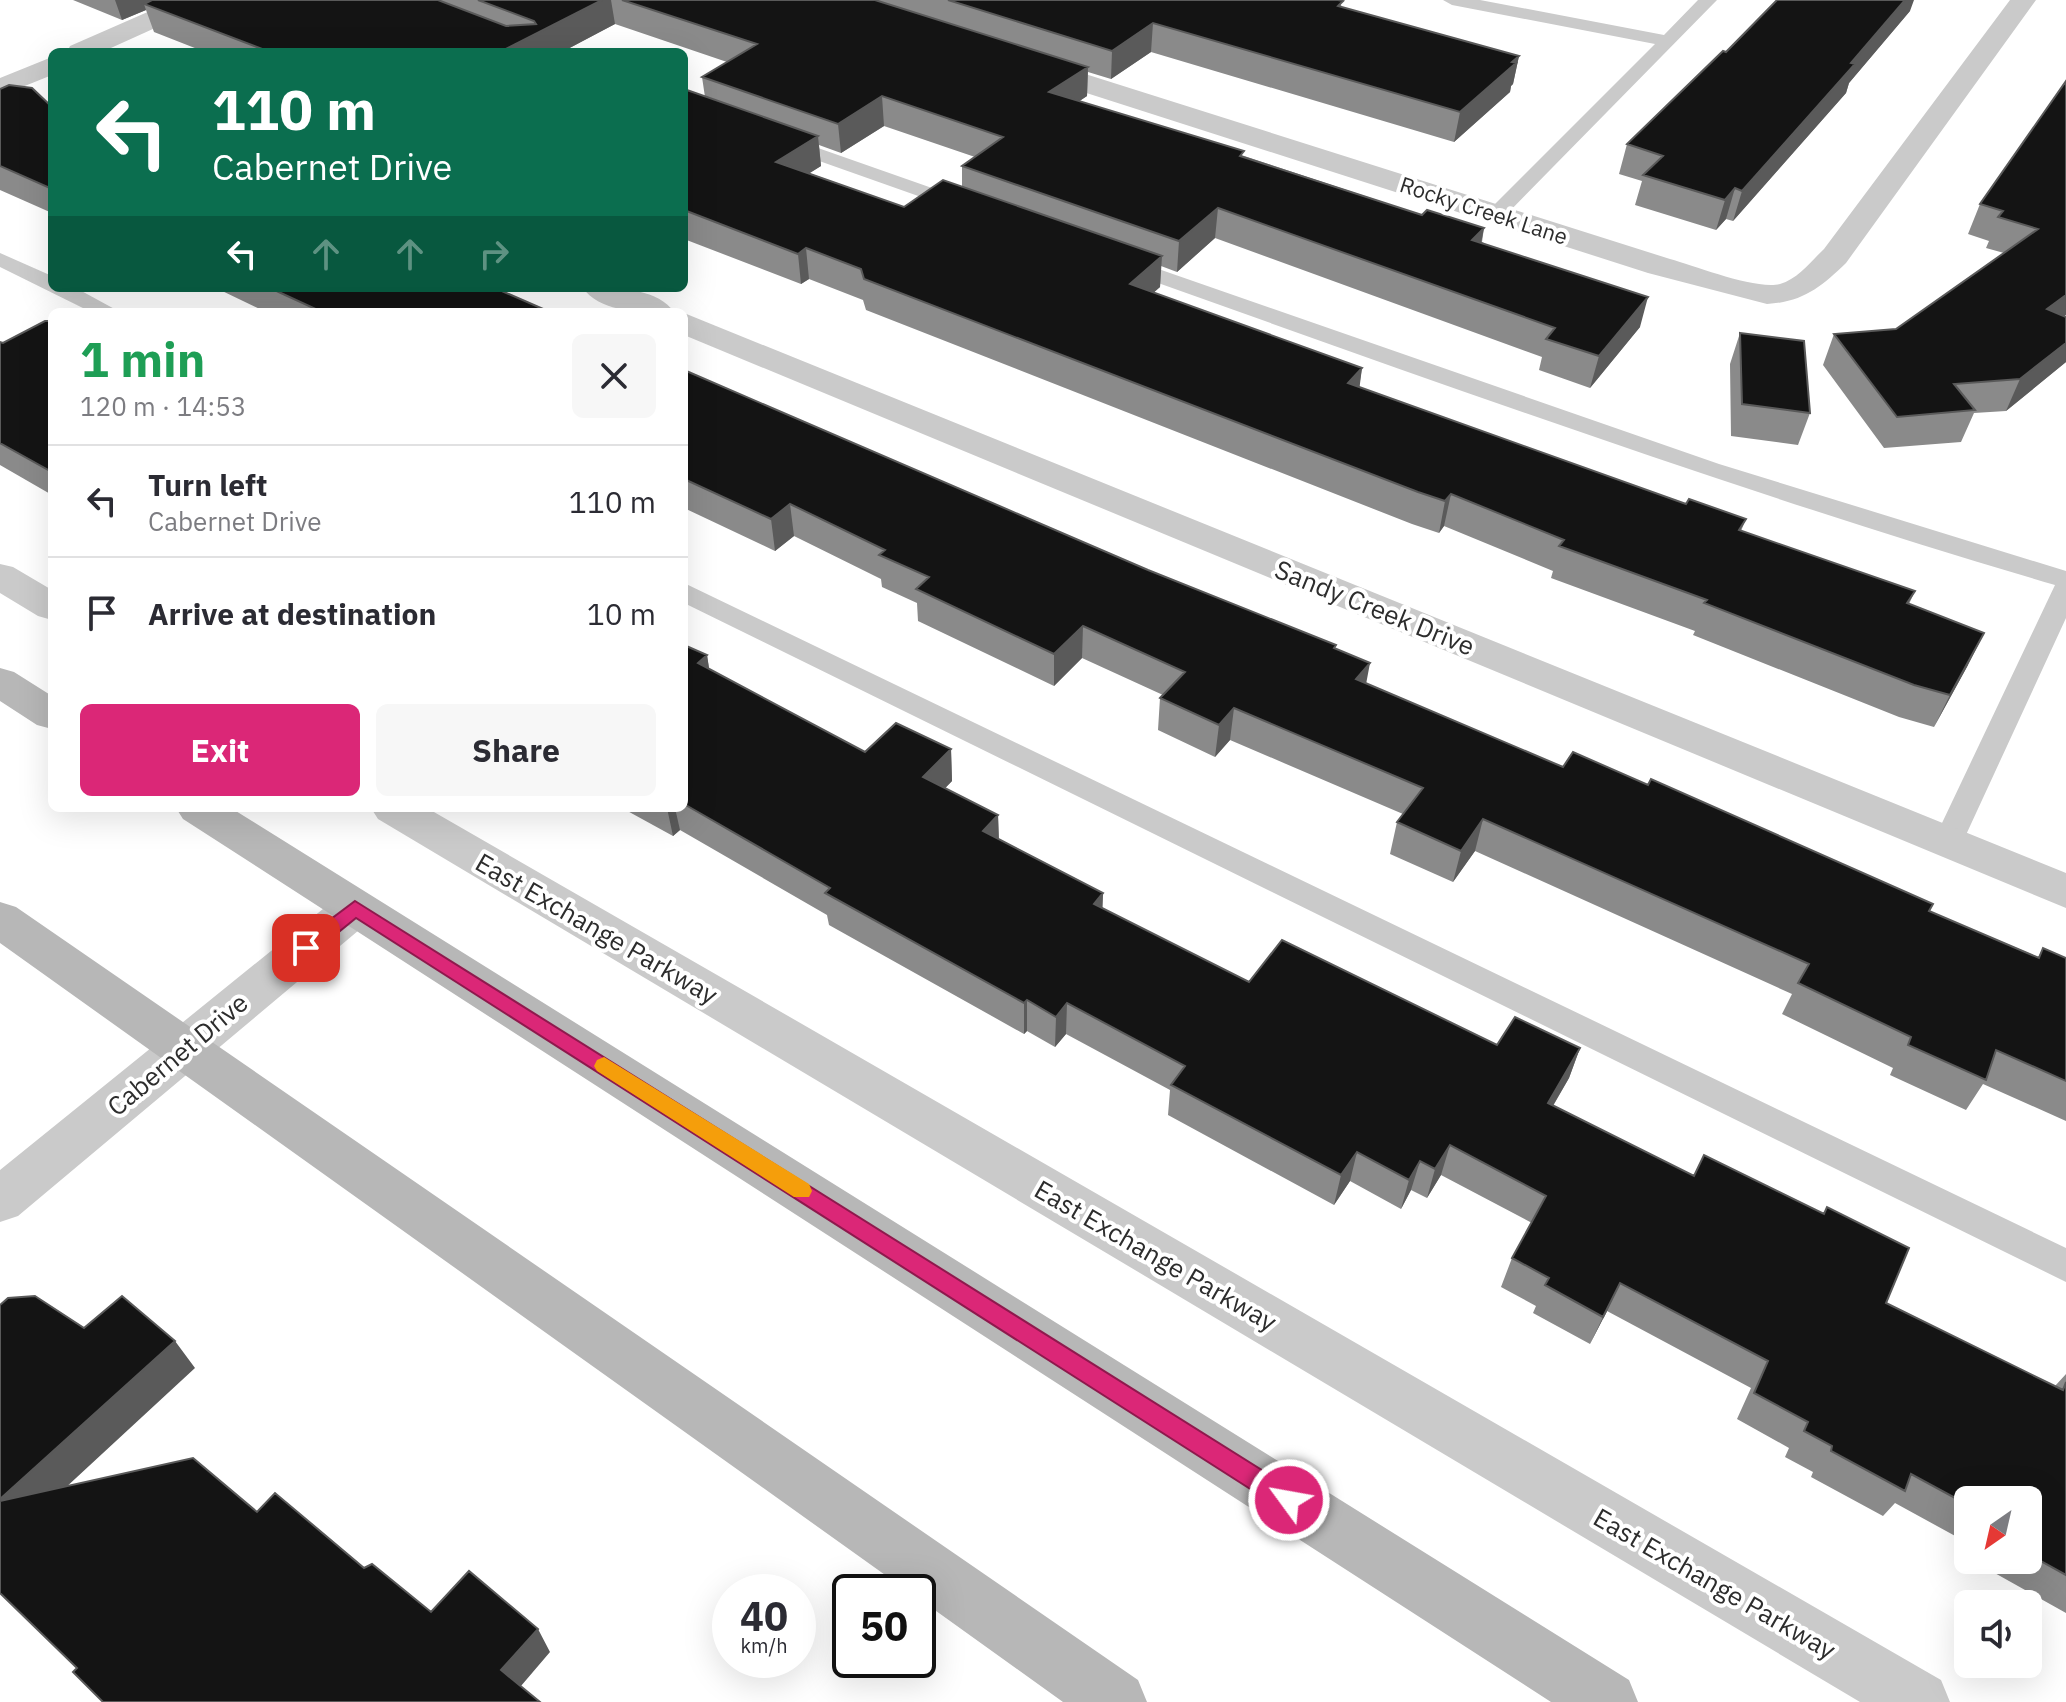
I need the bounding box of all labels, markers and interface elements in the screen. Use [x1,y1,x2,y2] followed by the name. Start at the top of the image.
[212,73,376,145] text: 110 m
[80,80,184,184] icon: left
[212,143,452,190] text: Cabernet Drive
[1396,169,1572,251] street label: Rocky Creek Lane
[220,232,264,276] icon: left
[304,232,348,276] icon: ahead
[388,232,432,276] icon: ahead
[472,232,516,276] icon: right
[80,328,205,390] text: 1 min
[572,334,656,418] button: close
[80,389,246,423] text: 120 m · 14:53
[148,465,267,504] text: Turn left
[80,479,124,523] icon: left
[569,482,656,521] text: 110 m
[148,504,322,538] text: Cabernet Drive
[1270,551,1480,663] street label: Sandy Creek Drive
[80,591,124,635] icon: arrive
[148,594,436,633] text: Arrive at destination
[587,594,656,633] text: 10 m
[80,704,360,796] button: Exit
[376,704,656,796] button: Share
[470,845,724,1011] street label: East Exchange Parkway
[272,914,340,982] pin
[284,926,328,970] icon: arrive
[100,985,254,1123] street label: Cabernet Drive
[1029,1172,1283,1338] street label: East Exchange Parkway
[1247,1458,1331,1542] position arrow
[1954,1486,2042,1574] north arrow
[1954,1486,2042,1678] map controls
[1588,1500,1842,1666] street label: East Exchange Parkway
[832,1574,936,1678] speed limit sign: 50
[740,1590,788,1642] text: 40
[1954,1590,2042,1678] button: sound
[740,1632,788,1659] text: km/h

